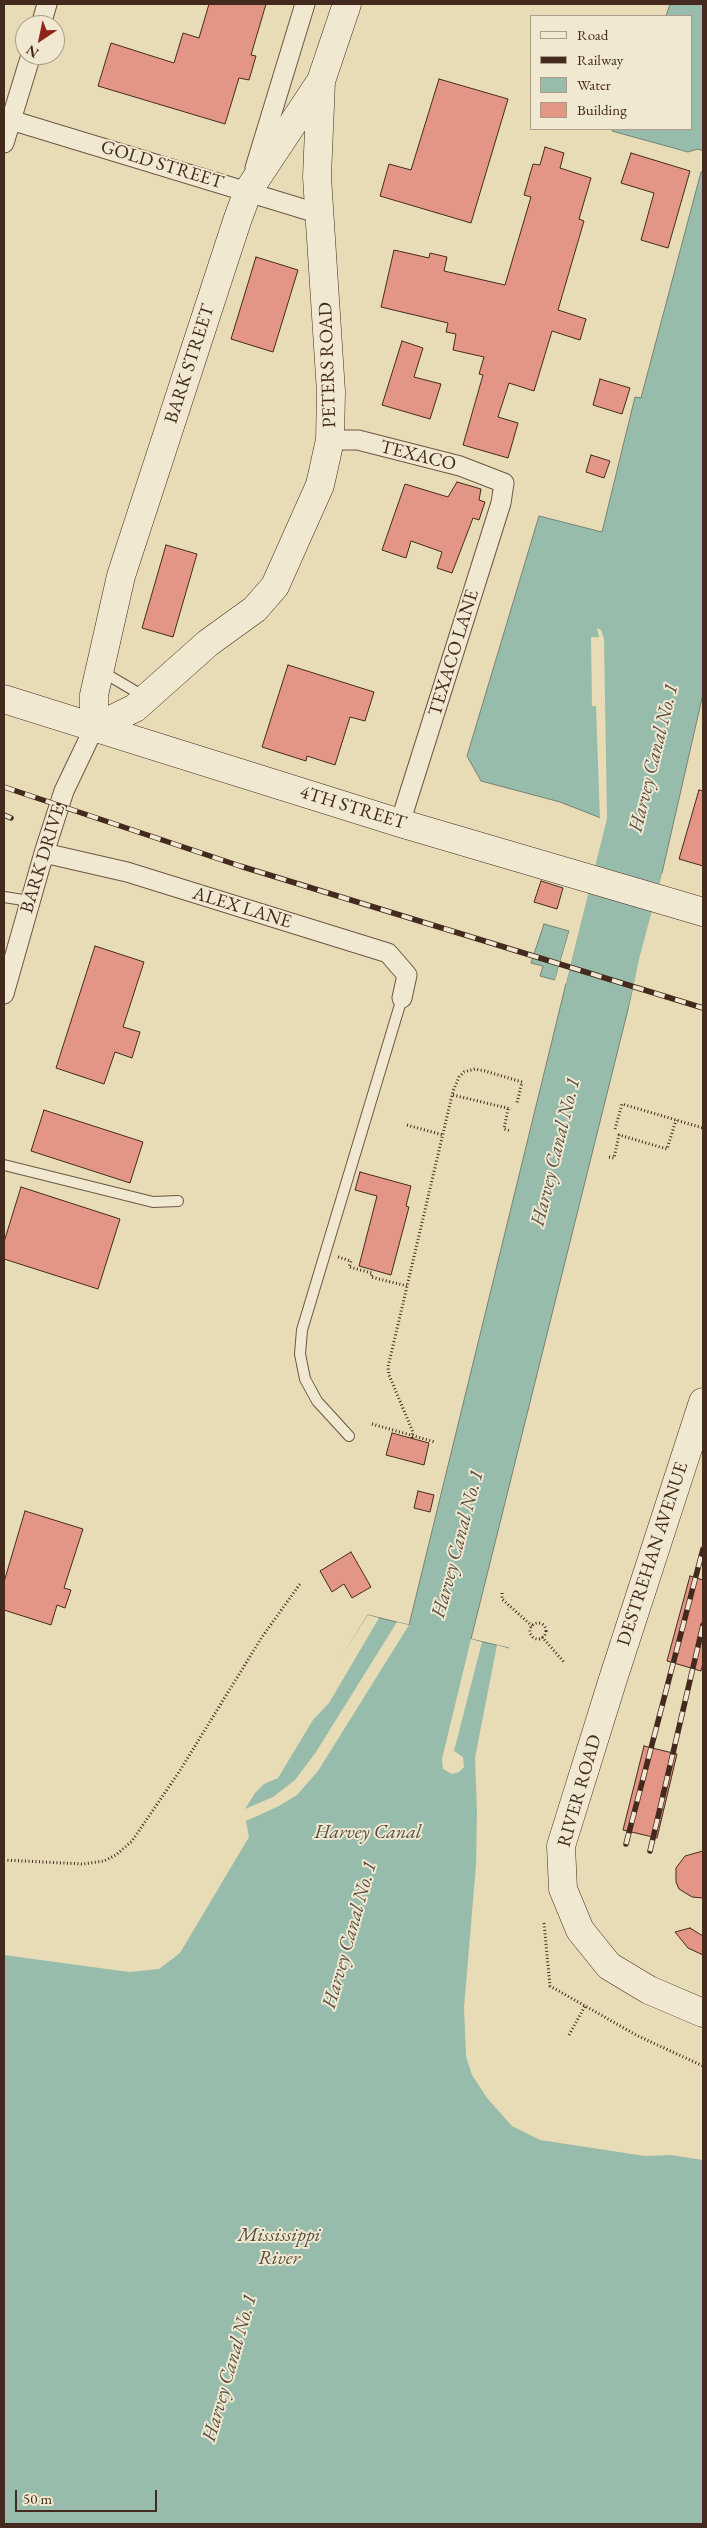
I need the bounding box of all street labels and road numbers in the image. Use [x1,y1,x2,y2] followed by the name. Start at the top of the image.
[98,136,226,194] street label: GOLD STREET
[160,302,220,426] street label: BARK STREET
[314,302,342,428] street label: PETERS ROAD
[378,436,458,476] street label: TEXACO
[424,587,484,719] street label: TEXACO LANE
[297,781,409,835] street label: 4TH STREET
[16,802,70,916] street label: BARK DRIVE
[190,882,294,934] street label: ALEX LANE
[612,1459,694,1649] street label: DESTREHAN AVENUE
[553,1732,607,1850] street label: RIVER ROAD

